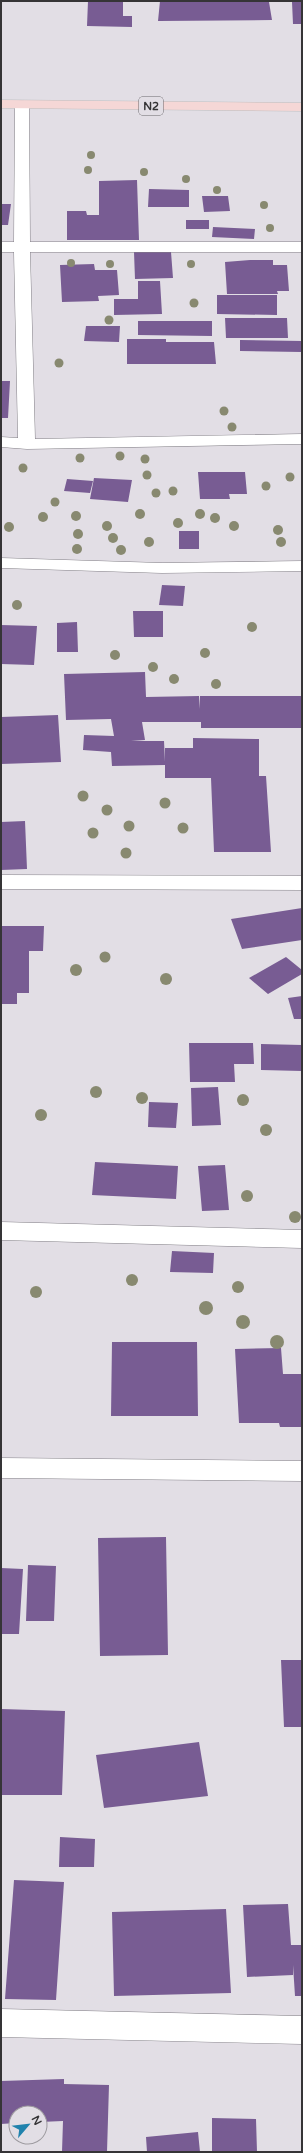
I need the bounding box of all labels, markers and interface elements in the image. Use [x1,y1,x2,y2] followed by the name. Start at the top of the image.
[139,97,163,115] road number: N2
[8,2105,48,2145] north arrow
[29,2114,44,2127] text: N

